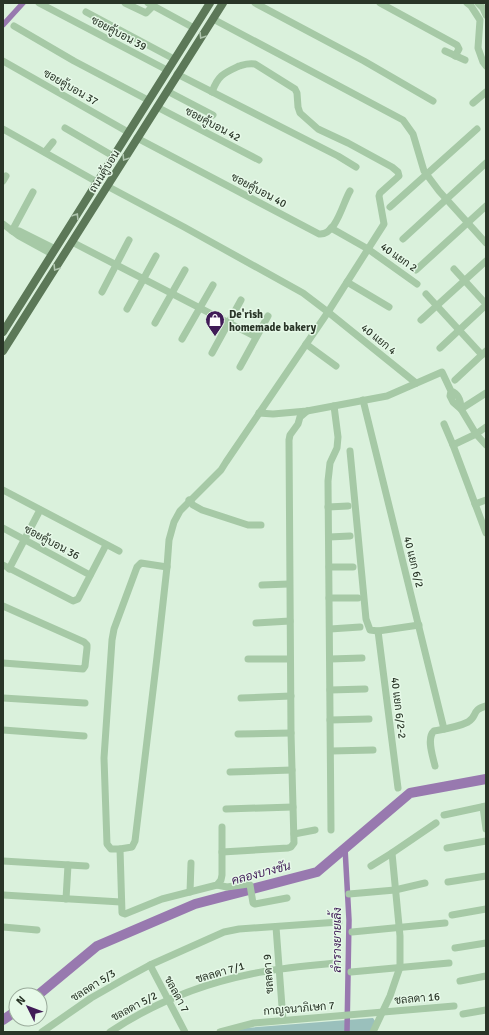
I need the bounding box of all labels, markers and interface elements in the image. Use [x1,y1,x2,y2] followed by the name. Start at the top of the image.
[88,12,149,54] street label: ซอยคู้บอน 39
[199,32,207,39] one-way arrow
[41,66,101,109] street label: ซอยคู้บอน 37
[182,103,243,145] street label: ซอยคู้บอน 42
[85,147,123,195] street label: ถนนคู้บอน
[122,154,130,161] one-way arrow
[228,169,289,211] street label: ซอยคู้บอน 40
[72,213,79,220] one-way arrow
[378,240,420,275] street label: 40 แยก 2
[53,264,61,271] one-way arrow
[229,308,317,334] place label: De'rish homemade bakery
[204,309,226,337] shop icon: De'rish homemade bakery
[358,321,399,358] street label: 40 แยก 4
[21,521,82,563] street label: ซอยคู้บอน 36
[401,535,426,589] street label: 40 แยก 6/2
[388,676,409,740] street label: 40 แยก 6/2-2
[230,858,293,889] water label: คลองบางชัน
[327,907,345,973] water label: ลำรางยายเลิ้ง
[261,954,276,994] street label: ชลลดา 9
[194,959,246,986] street label: ชลลดา 7/1
[69,967,118,1004] street label: ชลลดา 5/3
[162,974,192,1015] street label: ชลลดา 7
[8,987,48,1027] north arrow
[109,989,160,1024] street label: ชลลดา 5/2
[394,990,440,1007] street label: ชลลดา 16
[14,993,28,1008] text: N
[263,999,335,1018] street label: กาญจนาภิเษก 7

